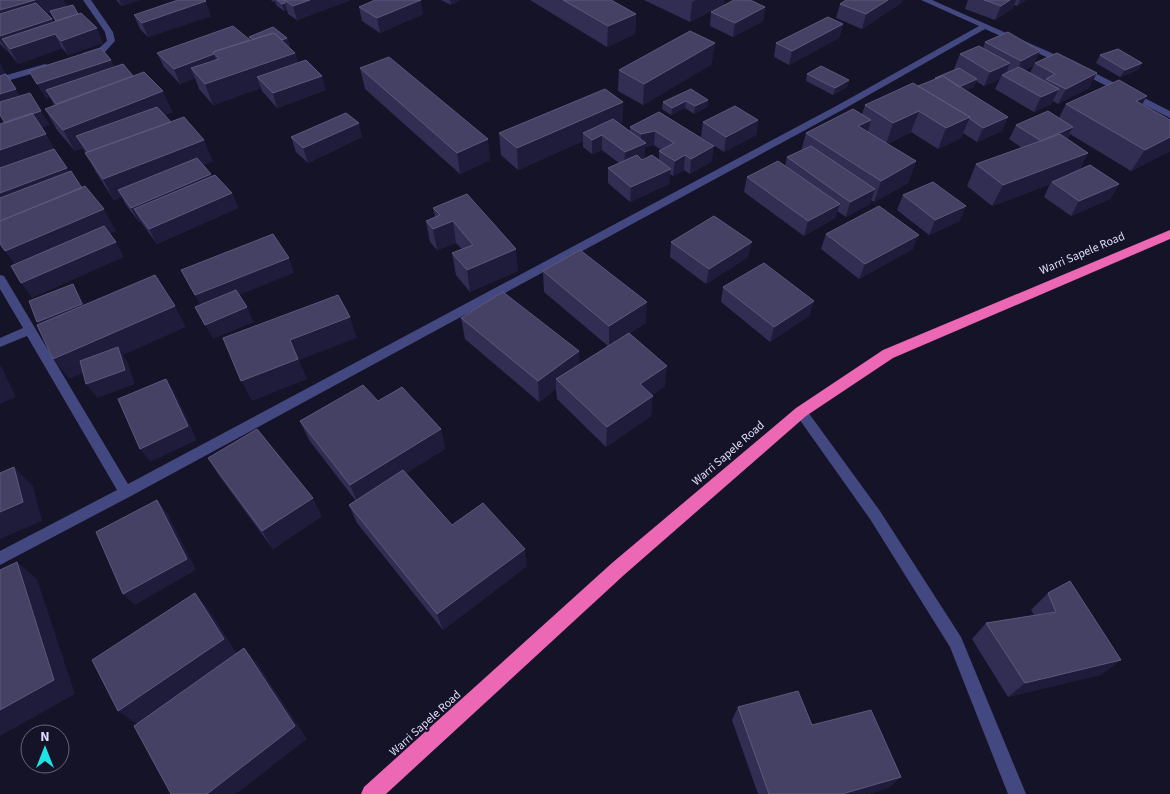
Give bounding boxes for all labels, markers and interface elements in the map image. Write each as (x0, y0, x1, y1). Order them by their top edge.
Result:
street label: Warri Sapele Road (1037, 228, 1127, 279)
street label: Warri Sapele Road (688, 417, 768, 490)
street label: Warri Sapele Road (386, 687, 465, 760)
north arrow (20, 724, 70, 774)
text: N (40, 727, 50, 747)

